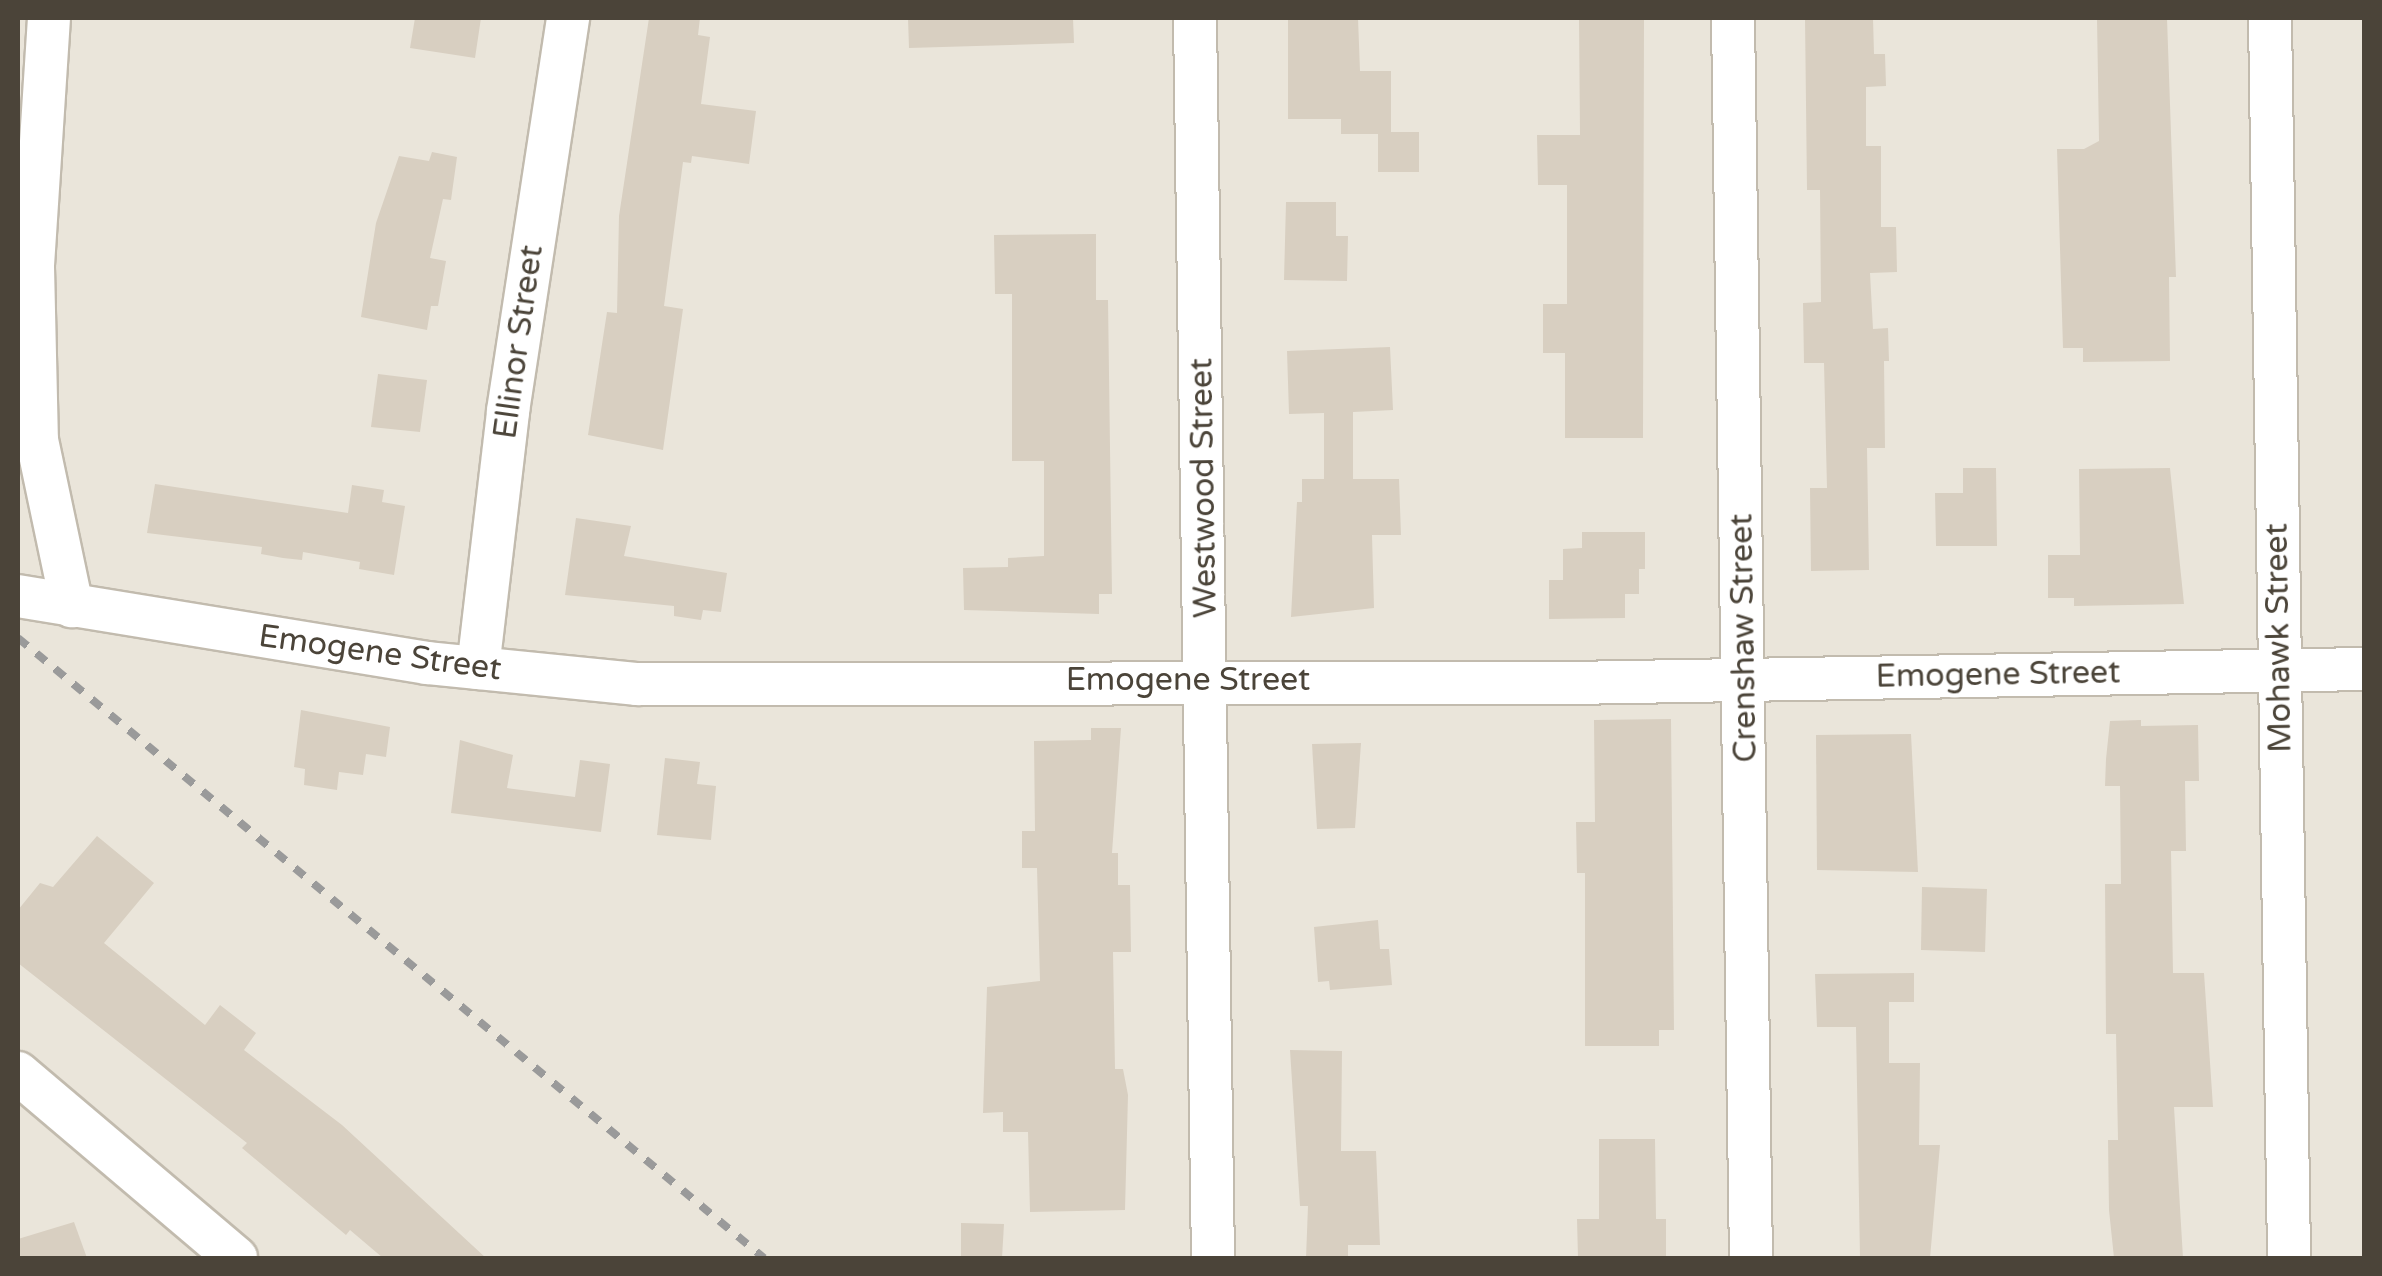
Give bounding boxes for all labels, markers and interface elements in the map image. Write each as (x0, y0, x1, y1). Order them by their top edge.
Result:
street label: Ellinor Street (486, 243, 552, 441)
street label: Westwood Street (1183, 358, 1225, 618)
street label: Crenshaw Street (1723, 513, 1765, 763)
street label: Mohawk Street (2258, 523, 2300, 753)
street label: Emogene Street (256, 617, 504, 689)
street label: Emogene Street (1875, 654, 2121, 696)
street label: Emogene Street (1066, 661, 1310, 699)

